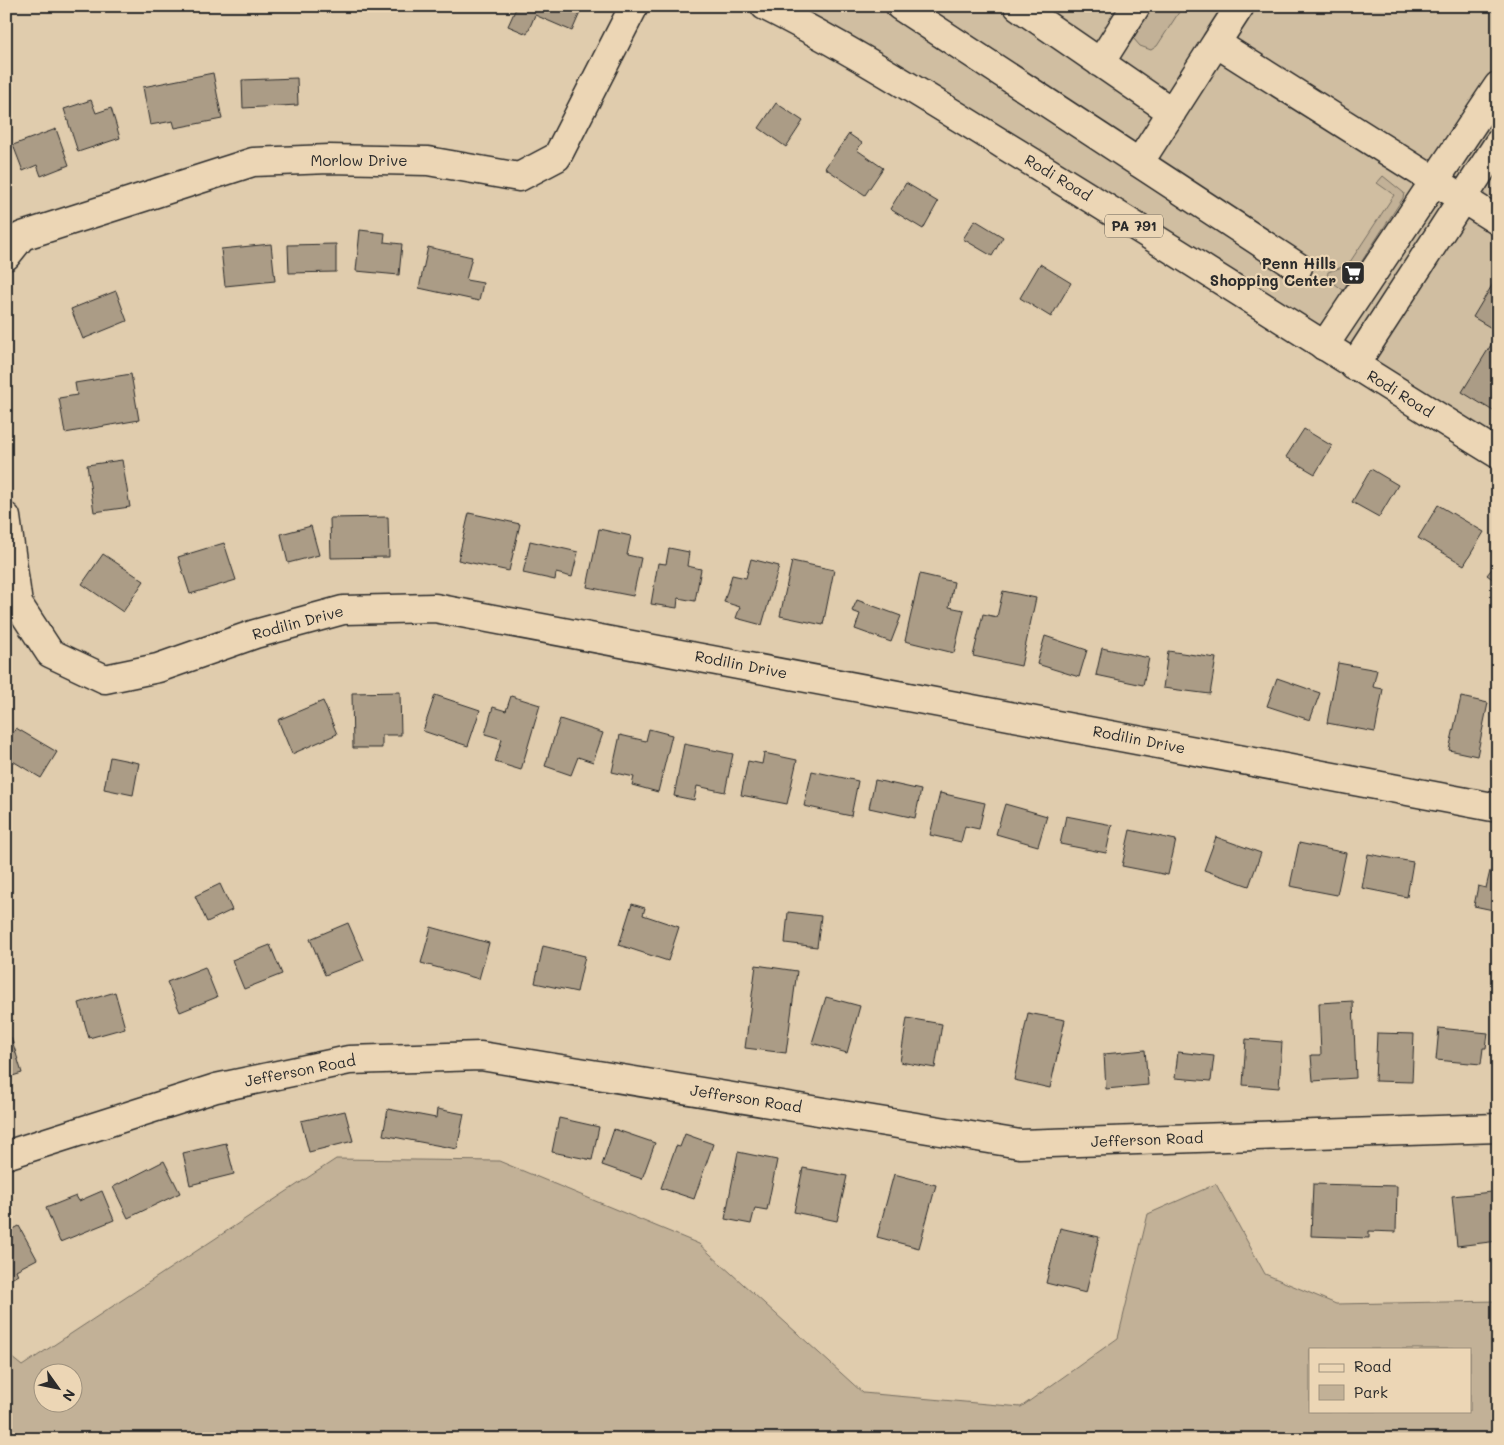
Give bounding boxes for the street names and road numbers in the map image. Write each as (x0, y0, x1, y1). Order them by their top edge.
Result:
street label: Rodi Road (1021, 149, 1096, 205)
street label: Morlow Drive (310, 150, 408, 170)
road number: PA 791 (1105, 215, 1163, 238)
street label: Rodi Road (1364, 365, 1438, 421)
street label: Rodilin Drive (250, 600, 346, 644)
street label: Rodilin Drive (693, 645, 789, 683)
street label: Rodilin Drive (1091, 720, 1187, 758)
street label: Jefferson Road (243, 1049, 357, 1091)
street label: Jefferson Road (689, 1079, 803, 1117)
street label: Jefferson Road (1090, 1127, 1204, 1151)

